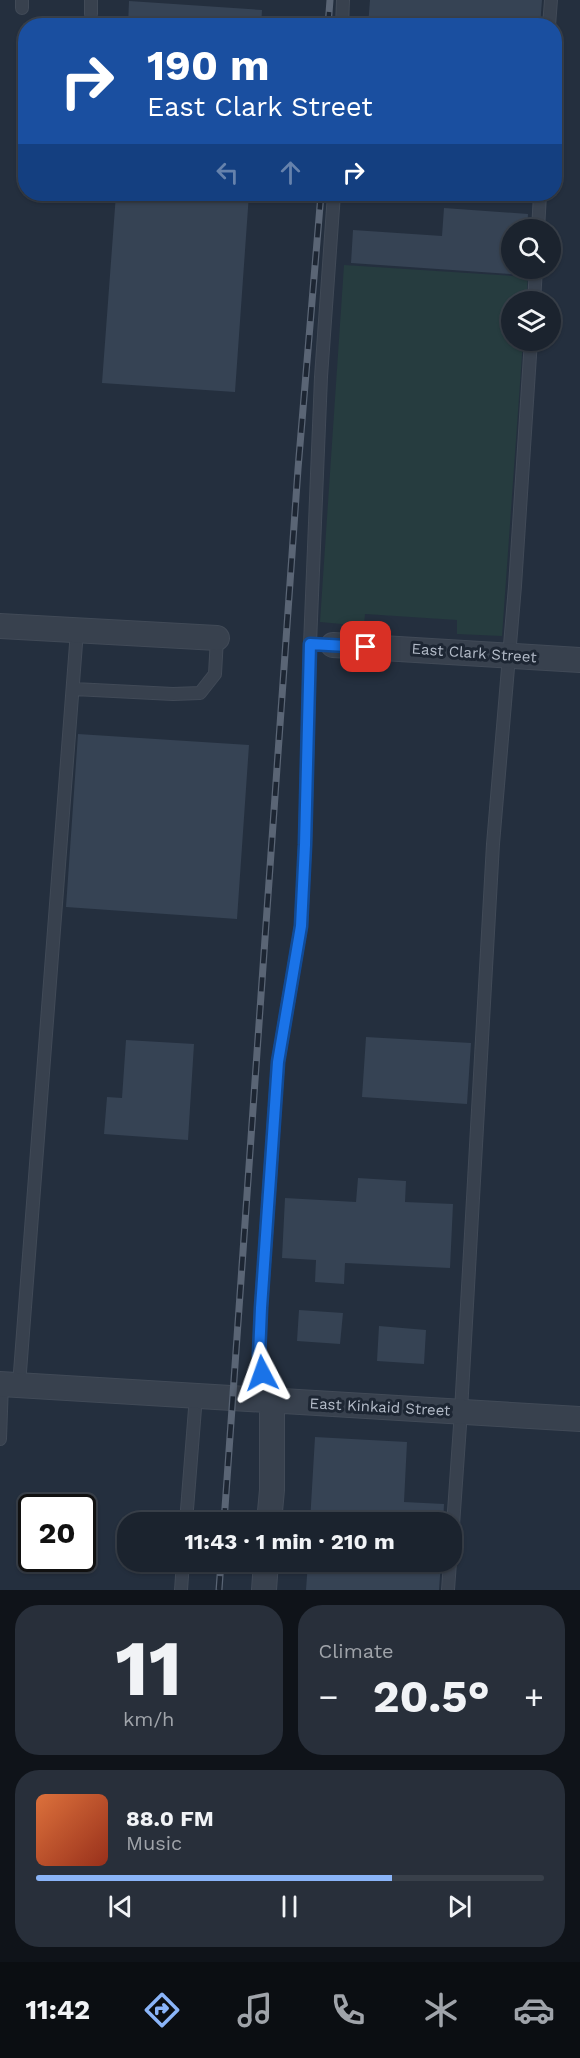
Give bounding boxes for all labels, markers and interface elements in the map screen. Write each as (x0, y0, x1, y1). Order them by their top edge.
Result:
text: 190 m (147, 41, 270, 90)
icon: right (48, 42, 126, 120)
text: East Clark Street (147, 91, 373, 123)
icon: left (211, 156, 244, 189)
icon: ahead (274, 156, 307, 189)
icon: right (337, 156, 370, 189)
map controls (501, 219, 561, 351)
button: search (501, 219, 561, 279)
button: layers (501, 291, 561, 351)
pin (340, 621, 391, 672)
icon: arrive (349, 630, 382, 663)
street label: East Clark Street (411, 640, 538, 666)
position arrow (230, 1341, 294, 1405)
street label: East Kinkaid Street (309, 1394, 452, 1420)
speed limit sign: 20 (18, 1494, 96, 1572)
text: 11:43 · 1 min · 210 m (184, 1529, 395, 1554)
text: 11 (115, 1622, 182, 1714)
text: Climate (319, 1639, 394, 1663)
text: 20.5° (373, 1670, 490, 1723)
text: − (319, 1677, 338, 1716)
text: + (524, 1677, 544, 1716)
text: km/h (123, 1707, 175, 1731)
text: 88.0 FM (126, 1806, 214, 1831)
text: Music (126, 1831, 182, 1855)
icon: previous (104, 1890, 137, 1923)
icon: pause (273, 1890, 306, 1923)
icon: next (443, 1890, 476, 1923)
icon: directions (141, 1989, 183, 2031)
icon: music (234, 1989, 276, 2031)
icon: phone (327, 1989, 369, 2031)
icon: climate (420, 1989, 462, 2031)
icon: car (513, 1989, 555, 2031)
text: 11:42 (25, 1994, 90, 2026)

